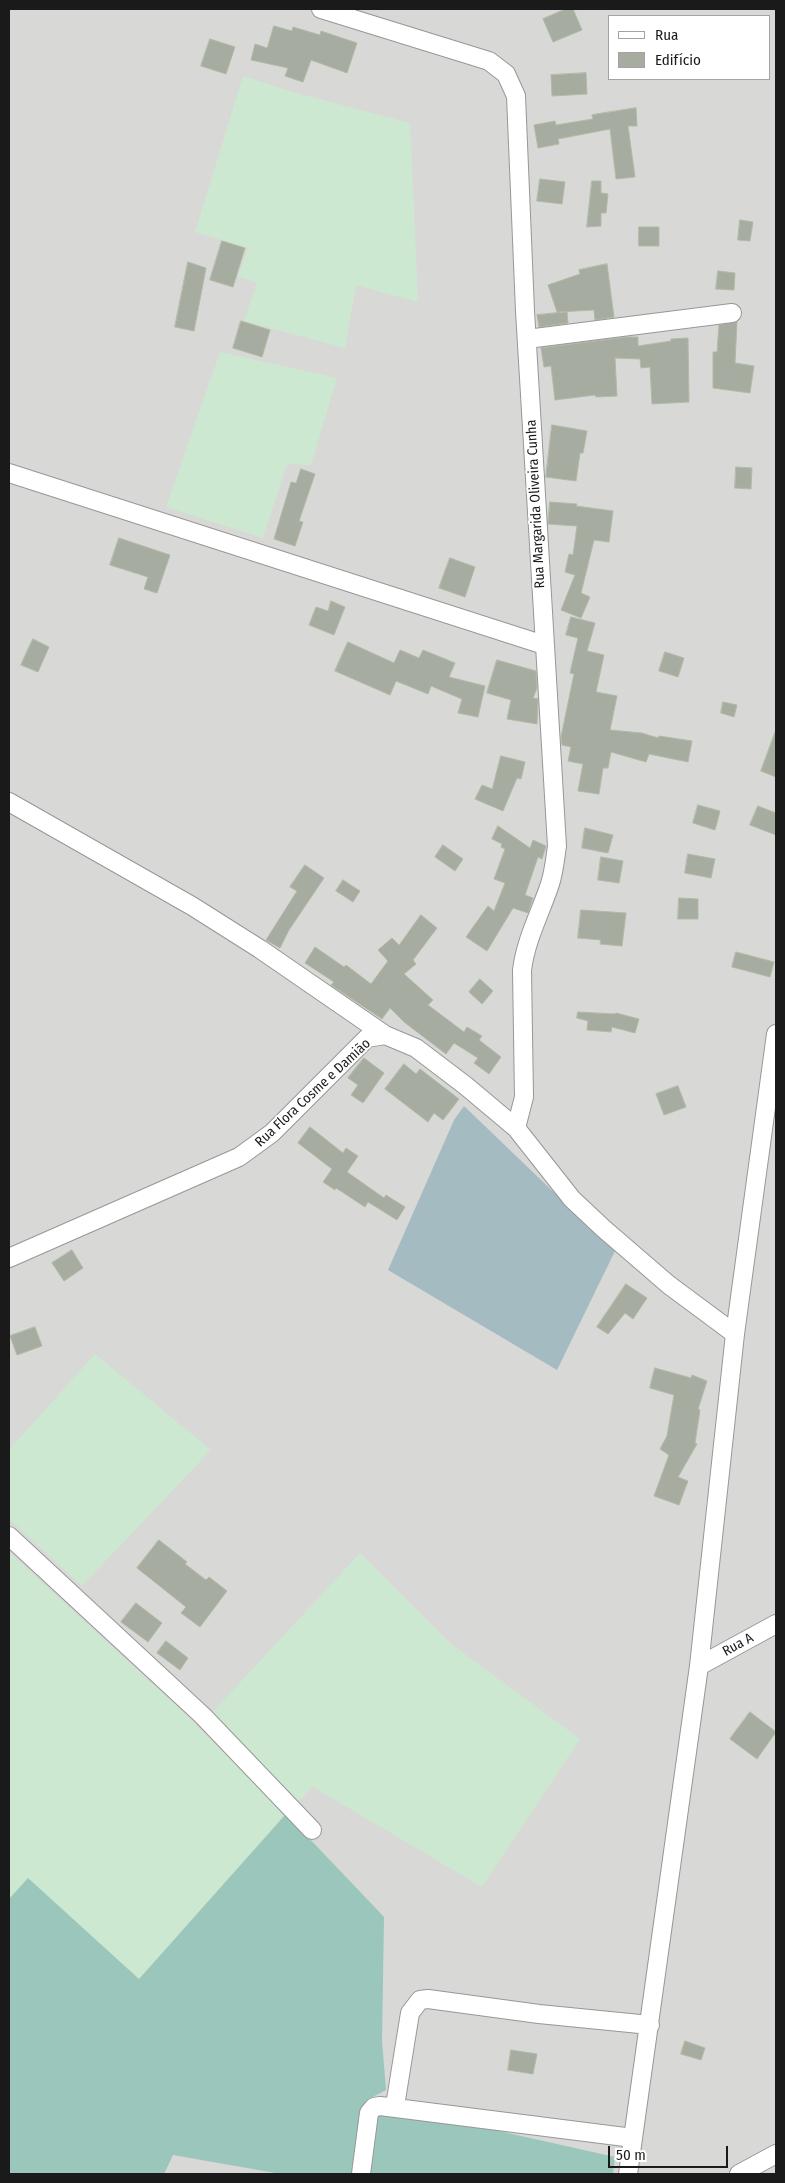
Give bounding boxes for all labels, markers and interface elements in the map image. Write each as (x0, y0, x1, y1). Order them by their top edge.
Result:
legend (608, 15, 770, 80)
text: Rua (655, 26, 678, 44)
text: Edifício (655, 51, 701, 69)
street label: Rua Margarida Oliveira Cunha (523, 419, 549, 589)
street label: Rua Flora Cosme e Damião (252, 1035, 374, 1151)
street label: Rua A (720, 1630, 756, 1660)
scale bar (610, 2136, 730, 2168)
text: 50 m (616, 2146, 646, 2164)

